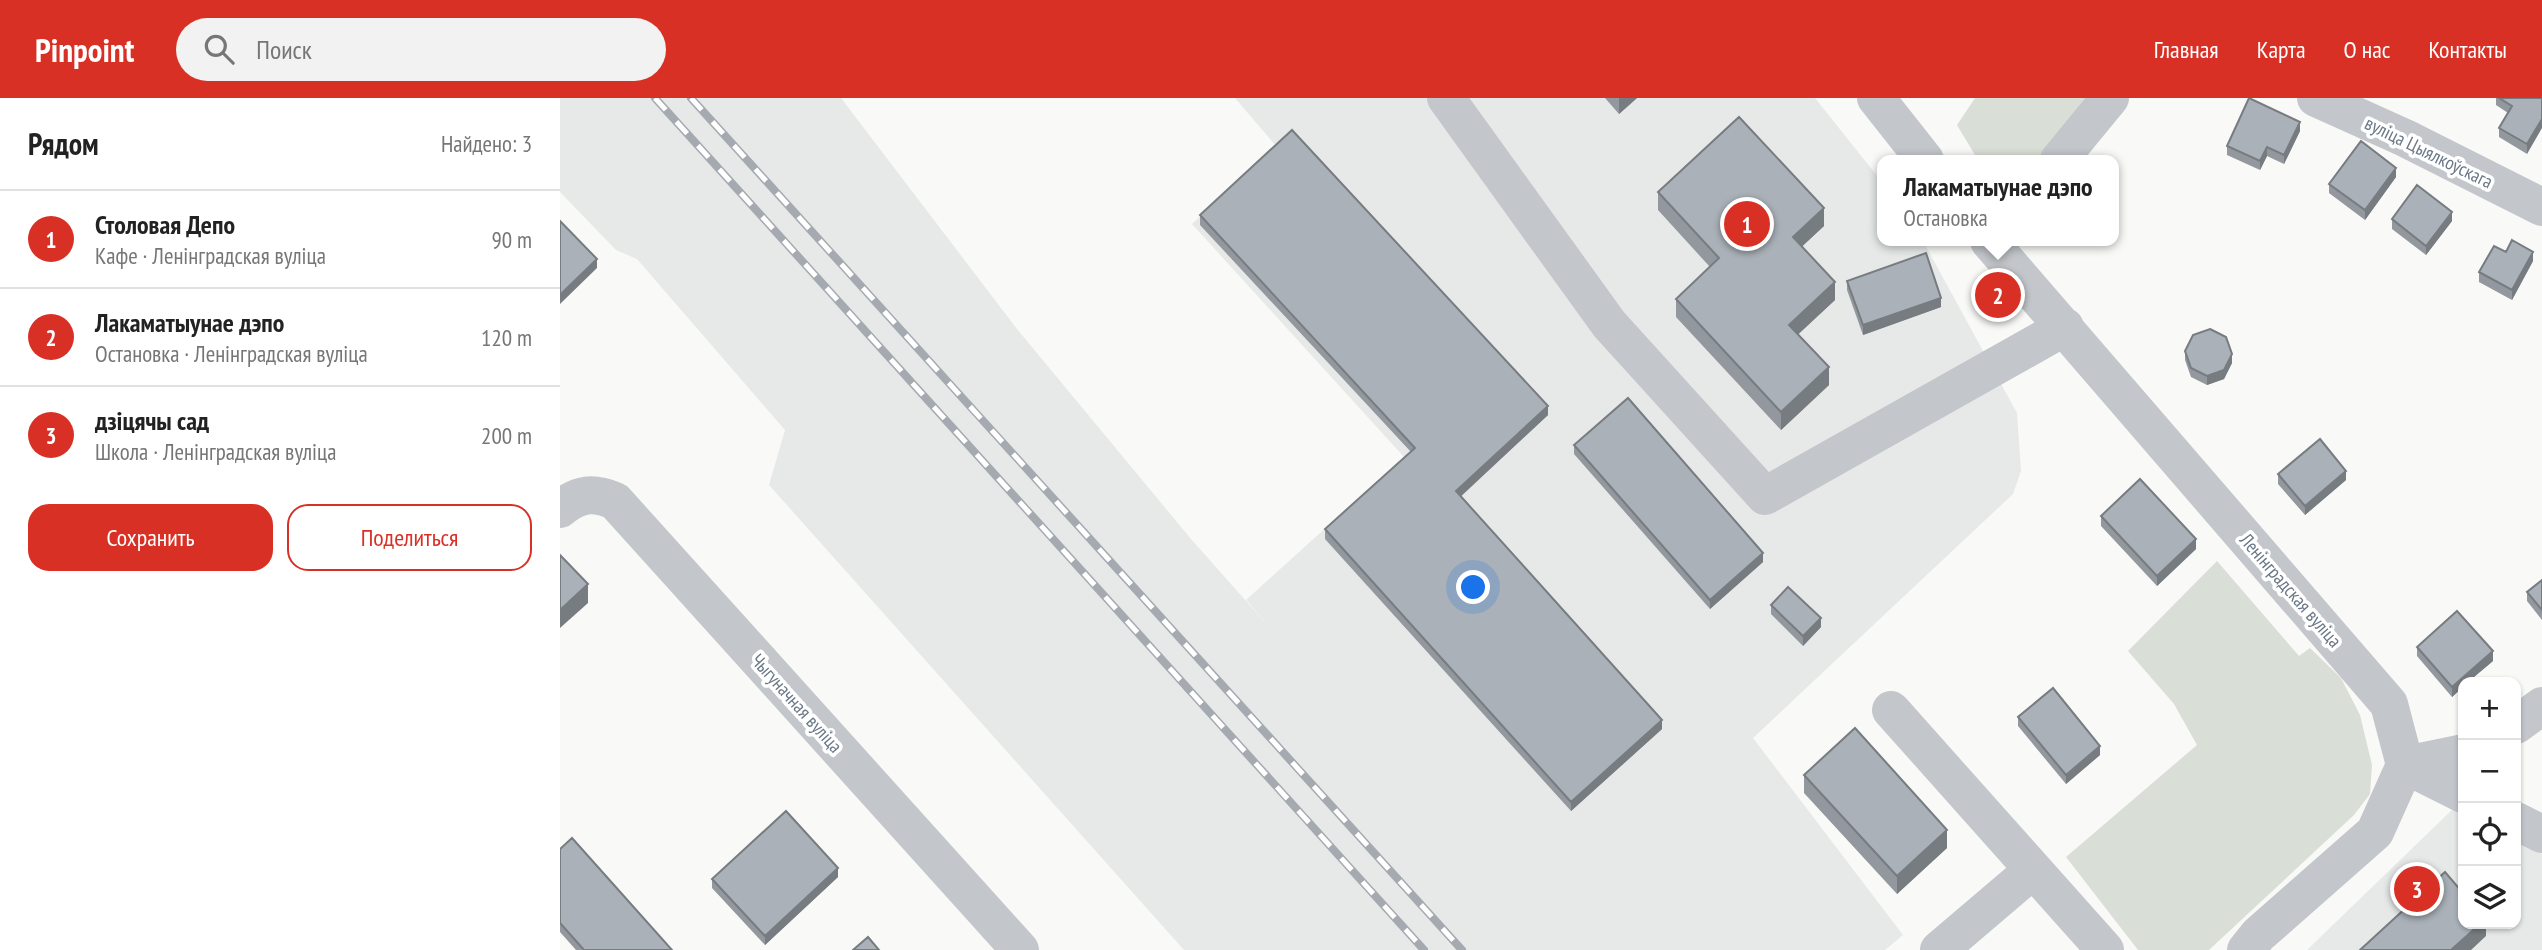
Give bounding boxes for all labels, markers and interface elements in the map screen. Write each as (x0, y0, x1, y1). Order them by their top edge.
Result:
search box (176, 18, 666, 81)
text: Pinpoint (35, 28, 134, 71)
icon: search (200, 30, 238, 68)
text: Поиск (256, 33, 312, 66)
text: Главная (2154, 34, 2219, 65)
text: Карта (2257, 34, 2306, 65)
text: О нас (2344, 34, 2390, 65)
text: Контакты (2428, 34, 2507, 65)
street label: вуліца Цыялкоўскага (2361, 111, 2497, 193)
text: Рядом (28, 124, 99, 163)
text: Найдено: 3 (441, 129, 532, 158)
popup (1877, 155, 2119, 246)
text: Лакаматыунае дэпо (1903, 170, 2093, 203)
pin: 1 (1724, 198, 1770, 250)
text: Остановка (1903, 203, 1988, 232)
text: Столовая Депо (95, 208, 235, 241)
text: 1 (46, 225, 57, 254)
text: 90 m (491, 225, 532, 254)
text: Кафе · Ленінградская вуліца (95, 241, 326, 270)
pin: 2 (1975, 269, 2021, 321)
text: Лакаматыунае дэпо (95, 306, 284, 339)
text: 2 (46, 323, 57, 352)
text: 120 m (481, 323, 532, 352)
text: Остановка · Ленінградская вуліца (95, 339, 368, 368)
text: дзіцячы сад (95, 404, 209, 437)
text: 3 (46, 421, 57, 450)
text: 200 m (481, 421, 532, 450)
text: Школа · Ленінградская вуліца (95, 437, 336, 466)
button: Сохранить (28, 504, 273, 571)
button: Поделиться (287, 504, 532, 571)
street label: Ленінградская вуліца (2234, 527, 2347, 652)
your location (1456, 570, 1490, 604)
street label: Чыгуначная вуліца (746, 648, 848, 758)
map controls (2458, 677, 2521, 929)
button: + (2458, 677, 2521, 740)
button: − (2458, 740, 2521, 803)
button: locate (2458, 803, 2521, 866)
pin: 3 (2394, 863, 2440, 915)
button: layers (2458, 866, 2521, 929)

